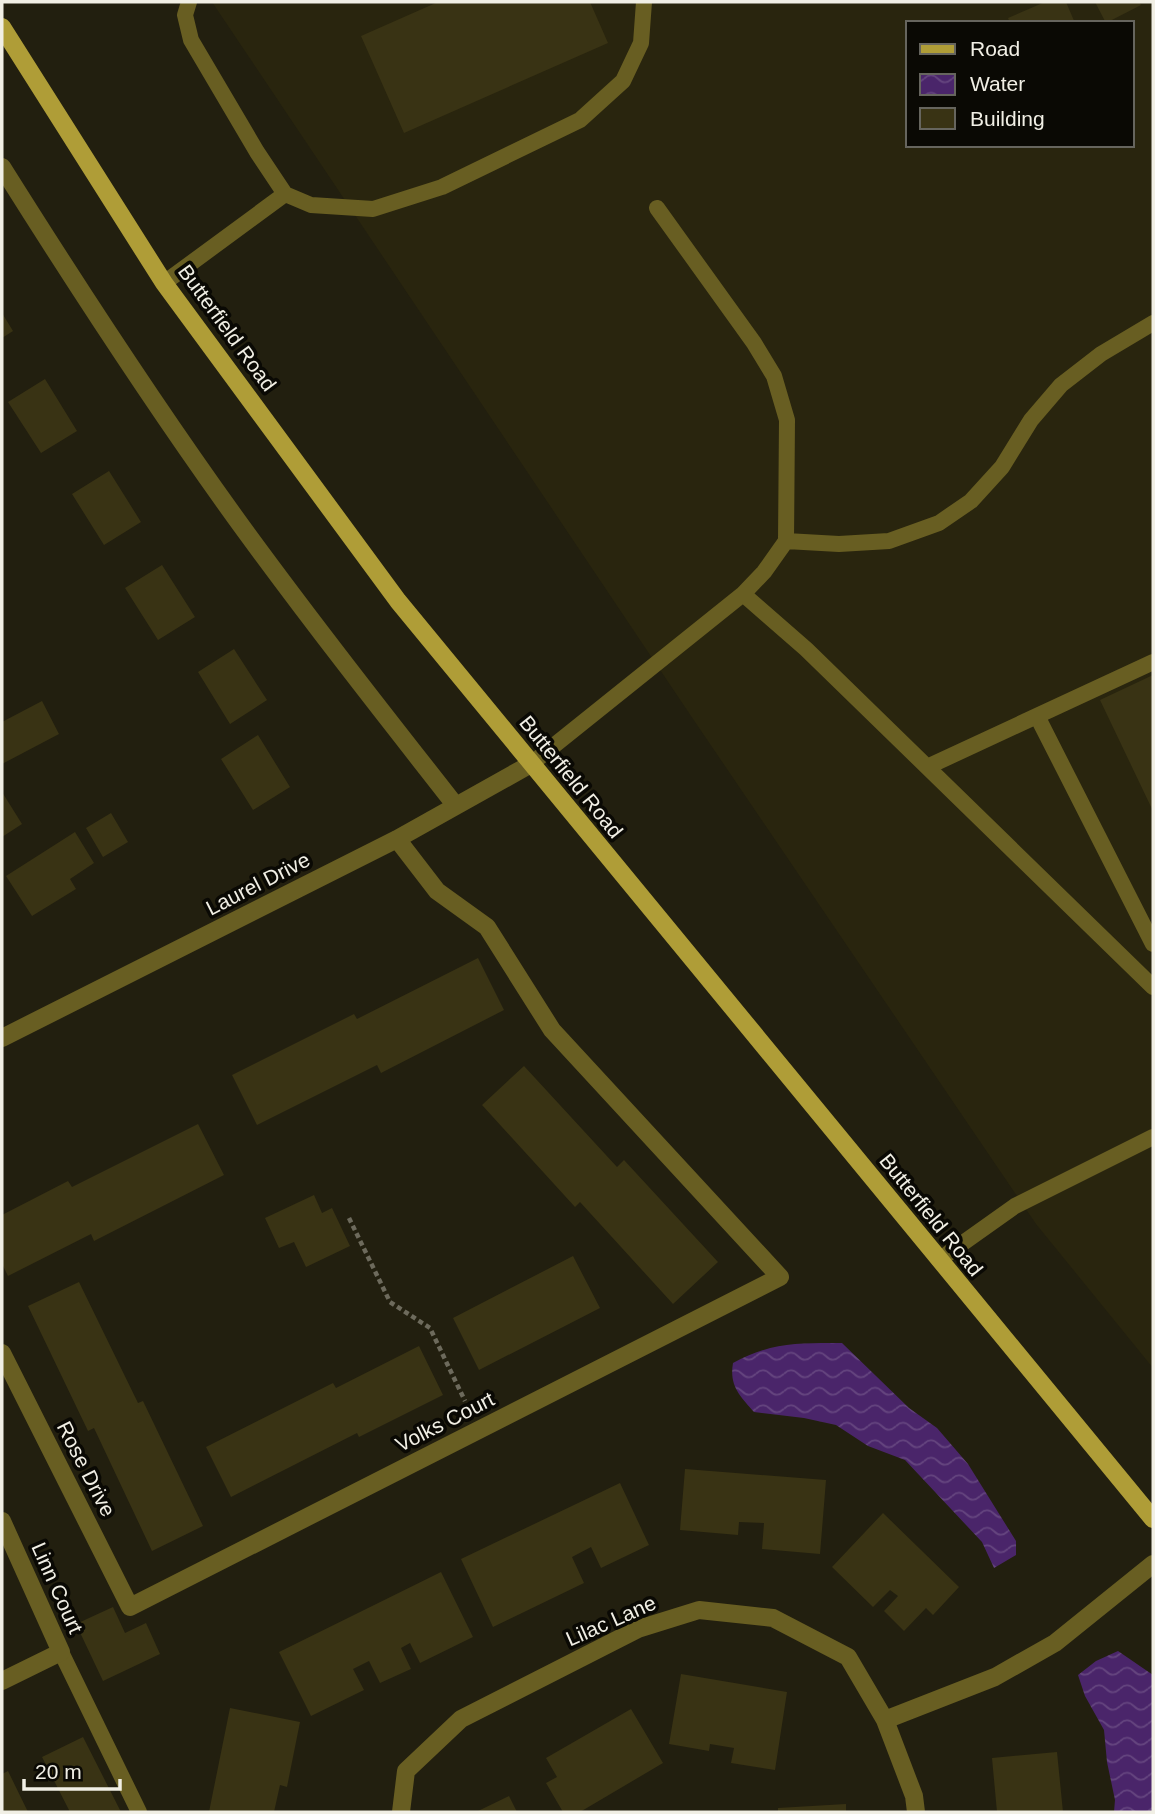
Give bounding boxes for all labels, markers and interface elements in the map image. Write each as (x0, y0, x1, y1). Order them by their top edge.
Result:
legend (906, 21, 1134, 147)
text: Road (970, 37, 1020, 60)
text: Water (970, 72, 1025, 95)
text: Building (970, 107, 1045, 130)
street label: Butterfield Road (174, 260, 281, 395)
street label: Butterfield Road (515, 711, 628, 842)
street label: Laurel Drive (202, 848, 313, 920)
street label: Butterfield Road (875, 1149, 988, 1280)
street label: Volks Court (392, 1387, 498, 1456)
street label: Rose Drive (53, 1417, 120, 1520)
street label: Linn Court (27, 1539, 88, 1637)
street label: Lilac Lane (562, 1591, 659, 1651)
scale bar (24, 1748, 121, 1792)
text: 20 m (35, 1760, 82, 1783)

